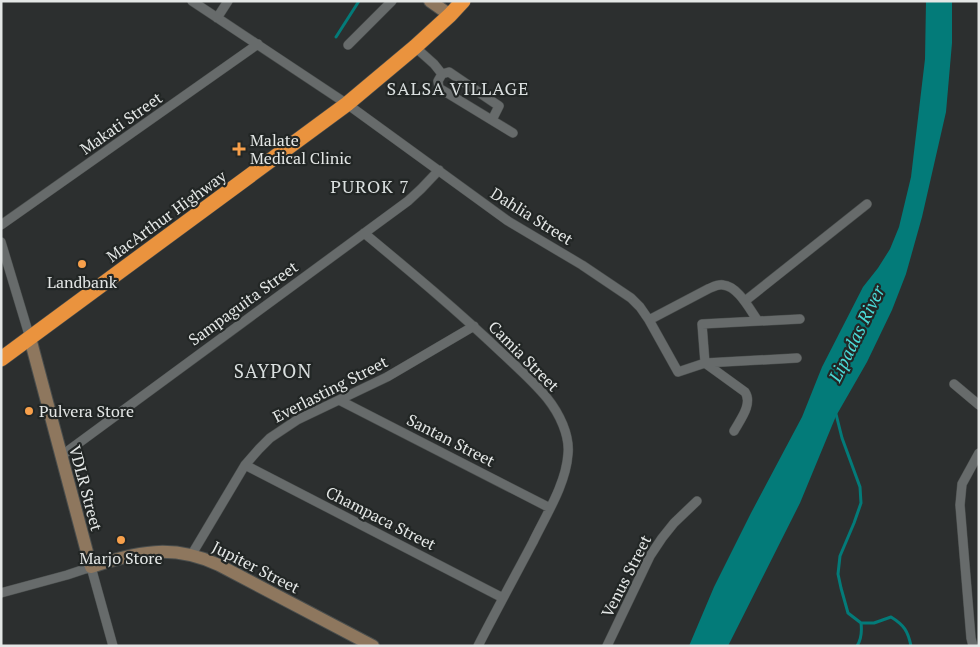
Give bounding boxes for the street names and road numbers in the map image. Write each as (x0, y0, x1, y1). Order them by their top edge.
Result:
street label: Makati Street (76, 87, 167, 159)
street label: MacArthur Highway (102, 165, 231, 267)
street label: Dahlia Street (487, 182, 577, 250)
street label: Sampaguita Street (184, 256, 302, 350)
street label: Camia Street (484, 316, 564, 396)
street label: Everlasting Street (269, 350, 391, 427)
street label: Santan Street (403, 408, 499, 472)
street label: VDLR Street (64, 443, 108, 533)
street label: Champaca Street (322, 481, 440, 555)
street label: Venus Street (596, 531, 656, 621)
street label: Jupiter Street (209, 536, 303, 598)

